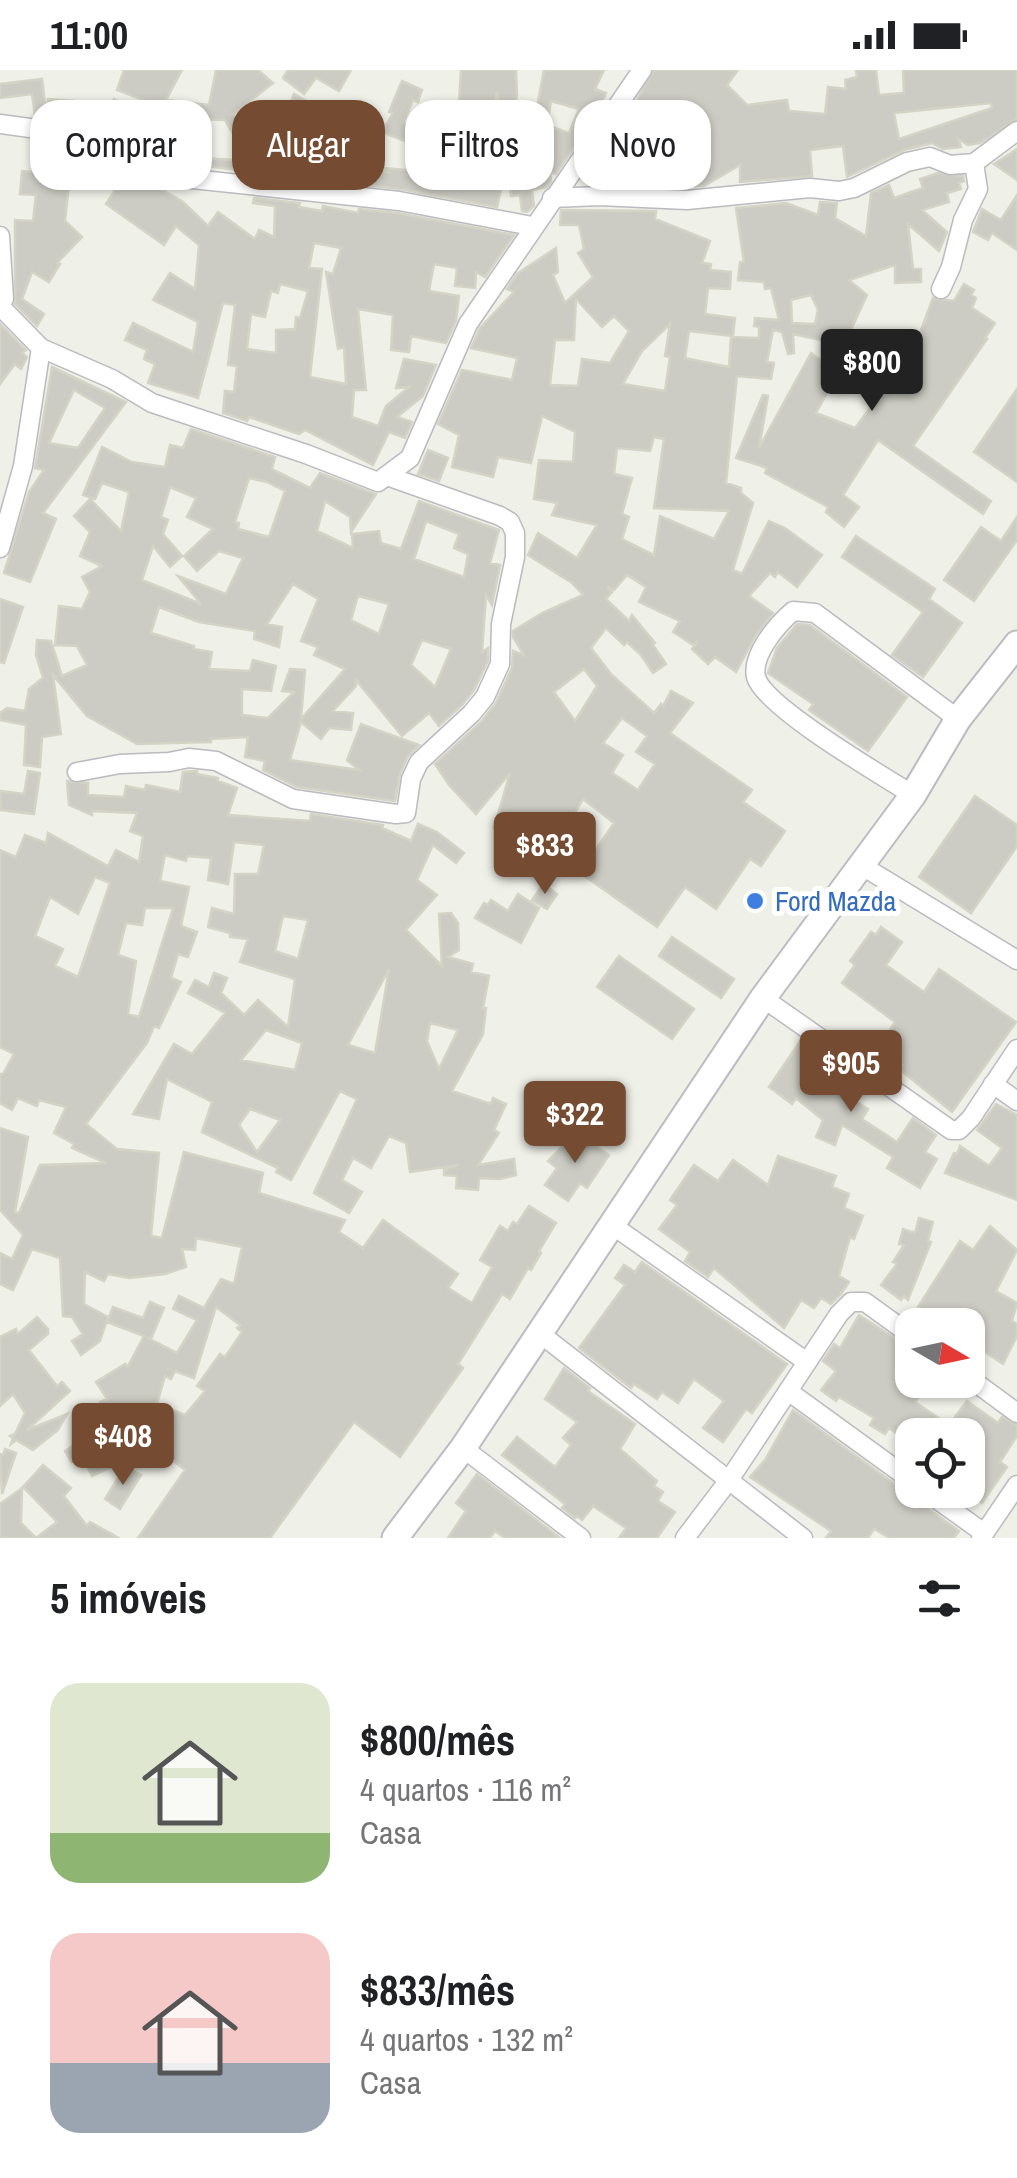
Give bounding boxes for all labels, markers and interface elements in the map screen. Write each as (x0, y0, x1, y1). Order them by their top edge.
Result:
text: 11:00 (50, 10, 128, 61)
chip: Comprar (30, 100, 212, 190)
chip: Alugar (232, 100, 385, 190)
chip: Filtros (405, 100, 554, 190)
chip: Novo (574, 100, 711, 190)
pin: $800 (813, 329, 931, 414)
text: $800 (843, 340, 901, 383)
pin: $833 (486, 812, 604, 897)
text: $833 (516, 823, 574, 866)
place label: Ford Mazda (775, 882, 897, 920)
marker: Ford Mazda (744, 890, 766, 912)
pin: $905 (792, 1030, 910, 1115)
text: $905 (822, 1041, 880, 1084)
pin: $322 (516, 1081, 634, 1166)
text: $322 (546, 1092, 604, 1135)
north arrow (895, 1308, 985, 1398)
map controls (895, 1308, 985, 1508)
pin: $408 (64, 1403, 182, 1488)
text: $408 (94, 1414, 152, 1457)
button: locate (895, 1418, 985, 1508)
text: 5 imóveis (50, 1570, 207, 1626)
icon: filters (912, 1571, 967, 1626)
text: $800/mês (360, 1712, 515, 1768)
icon: home (130, 1723, 250, 1843)
text: 4 quartos · 116 m² (360, 1768, 571, 1811)
text: Casa (360, 1811, 421, 1854)
text: $833/mês (360, 1962, 515, 2018)
icon: home (130, 1973, 250, 2093)
text: 4 quartos · 132 m² (360, 2018, 573, 2061)
text: Casa (360, 2061, 421, 2104)

